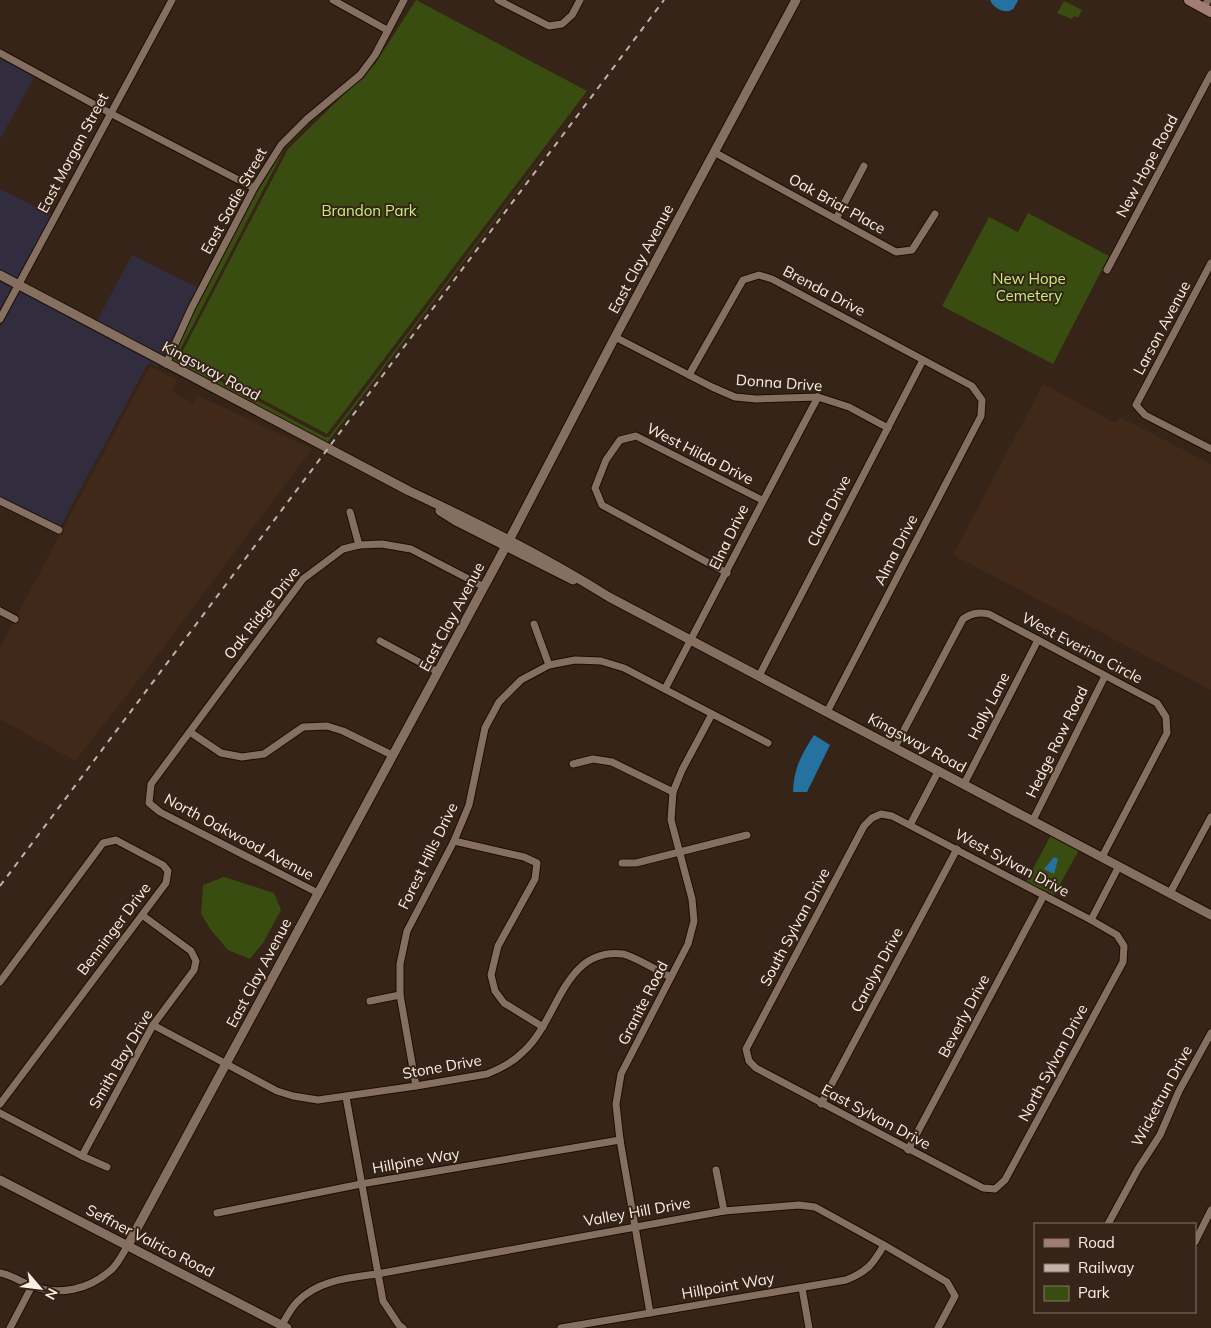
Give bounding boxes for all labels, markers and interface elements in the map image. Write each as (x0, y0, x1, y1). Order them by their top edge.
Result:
street label: East Morgan Street (33, 89, 112, 216)
street label: New Hope Road (1111, 111, 1182, 221)
street label: East Sadie Street (196, 144, 271, 257)
street label: Oak Briar Place (786, 169, 889, 238)
park label: Brandon Park (321, 201, 417, 220)
street label: East Clay Avenue (604, 201, 677, 317)
street label: Brenda Drive (780, 261, 869, 320)
park label: New Hope Cemetery (992, 269, 1066, 305)
street label: Larson Avenue (1129, 278, 1194, 378)
street label: Kingsway Road (159, 337, 264, 404)
street label: Donna Drive (735, 370, 823, 395)
street label: West Hilda Drive (644, 418, 757, 489)
street label: Clara Drive (803, 472, 855, 550)
street label: Elna Drive (705, 501, 753, 573)
street label: Alma Drive (870, 511, 921, 588)
street label: East Clay Avenue (415, 559, 488, 675)
street label: Oak Ridge Drive (219, 563, 304, 663)
street label: West Everina Circle (1019, 608, 1146, 687)
street label: Holly Lane (963, 669, 1014, 743)
street label: Hedge Row Road (1021, 683, 1092, 801)
street label: Kingsway Road (865, 709, 970, 776)
street label: North Oakwood Avenue (161, 789, 317, 884)
street label: Forest Hills Drive (393, 799, 462, 912)
street label: West Sylvan Drive (952, 824, 1073, 901)
street label: South Sylvan Drive (755, 864, 834, 989)
street label: Benninger Drive (73, 879, 155, 979)
street label: East Clay Avenue (222, 915, 295, 1031)
street label: Carolyn Drive (846, 924, 907, 1015)
street label: Granite Road (613, 958, 672, 1048)
street label: Beverly Drive (934, 971, 993, 1061)
street label: North Sylvan Drive (1014, 1001, 1091, 1125)
street label: Smith Bay Drive (85, 1006, 157, 1112)
street label: Wicketrun Drive (1127, 1042, 1196, 1150)
street label: Stone Drive (401, 1050, 483, 1083)
street label: East Sylvan Drive (818, 1080, 934, 1153)
street label: Hillpine Way (371, 1143, 461, 1178)
street label: Valley Hill Drive (582, 1193, 692, 1230)
street label: Seffner Valrico Road (83, 1200, 218, 1281)
legend (1034, 1223, 1196, 1313)
text: Road (1078, 1233, 1115, 1252)
text: Railway (1078, 1258, 1134, 1277)
north arrow (15, 1263, 65, 1313)
street label: Hillpoint Way (680, 1268, 776, 1303)
text: Park (1078, 1283, 1110, 1302)
text: N (41, 1285, 62, 1303)

